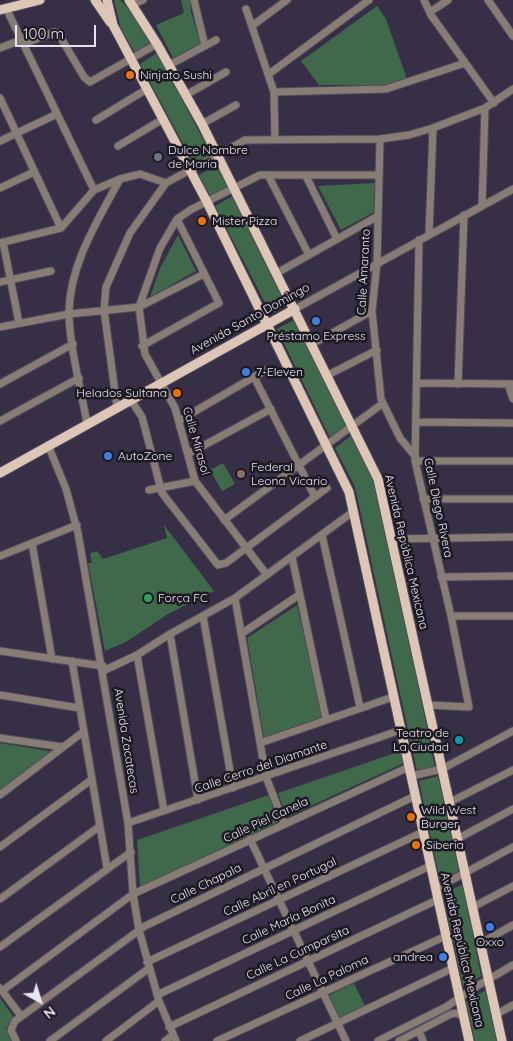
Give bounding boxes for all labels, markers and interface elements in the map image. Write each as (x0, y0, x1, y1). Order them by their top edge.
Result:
scale bar (18, 15, 99, 47)
text: 100 m (23, 24, 64, 43)
place label: Ninjato Sushi (140, 68, 212, 82)
marker: Ninjato Sushi (124, 69, 136, 81)
place label: Dulce Nombre de Maria (168, 143, 248, 171)
marker: Dulce Nombre de Maria (152, 151, 164, 163)
place label: Mister Pizza (212, 214, 277, 228)
marker: Mister Pizza (196, 215, 208, 227)
street label: Calle Amaranto (355, 228, 373, 316)
street label: Avenida Santo Domingo (188, 280, 312, 358)
marker: Préstamo Express (310, 315, 322, 327)
place label: Préstamo Express (266, 329, 366, 343)
place label: 7-Eleven (256, 365, 303, 379)
marker: 7-Eleven (240, 366, 252, 378)
place label: Helados Sultana (76, 386, 167, 400)
marker: Helados Sultana (171, 387, 183, 399)
street label: Calle Mirasol (179, 405, 213, 477)
place label: AutoZone (118, 449, 172, 463)
marker: AutoZone (102, 450, 114, 462)
street label: Calle Diego Rivera (420, 457, 456, 559)
place label: Federal Leona Vicario (251, 460, 327, 488)
marker: Federal Leona Vicario (235, 468, 247, 480)
street label: Avenida República Mexicana (381, 473, 431, 631)
place label: Força FC (158, 591, 208, 605)
marker: Força FC (142, 592, 154, 604)
street label: Avenida Zacatecas (111, 687, 141, 795)
place label: Teatro de La Ciudad (393, 726, 449, 754)
marker: Teatro de La Ciudad (453, 734, 465, 746)
street label: Calle Cerro del Diamante (193, 738, 329, 796)
street label: Calle Piel Canela (221, 794, 311, 846)
place label: Wild West Burger (421, 803, 476, 831)
marker: Wild West Burger (405, 811, 417, 823)
place label: Siberia (426, 838, 464, 852)
marker: Siberia (410, 839, 422, 851)
street label: Calle Abril en Portugal (221, 854, 339, 920)
street label: Calle Chapala (168, 861, 244, 907)
street label: Avenida República Mexicana (437, 871, 487, 1029)
street label: Calle María Bonita (240, 892, 338, 948)
marker: Oxxo (484, 921, 496, 933)
street label: Calle La Cumparsita (244, 923, 352, 983)
place label: Oxxo (476, 935, 504, 949)
place label: andrea (393, 950, 433, 964)
marker: andrea (437, 951, 449, 963)
street label: Calle La Paloma (283, 952, 371, 1004)
north arrow (15, 976, 65, 1026)
text: N (40, 1002, 59, 1023)

